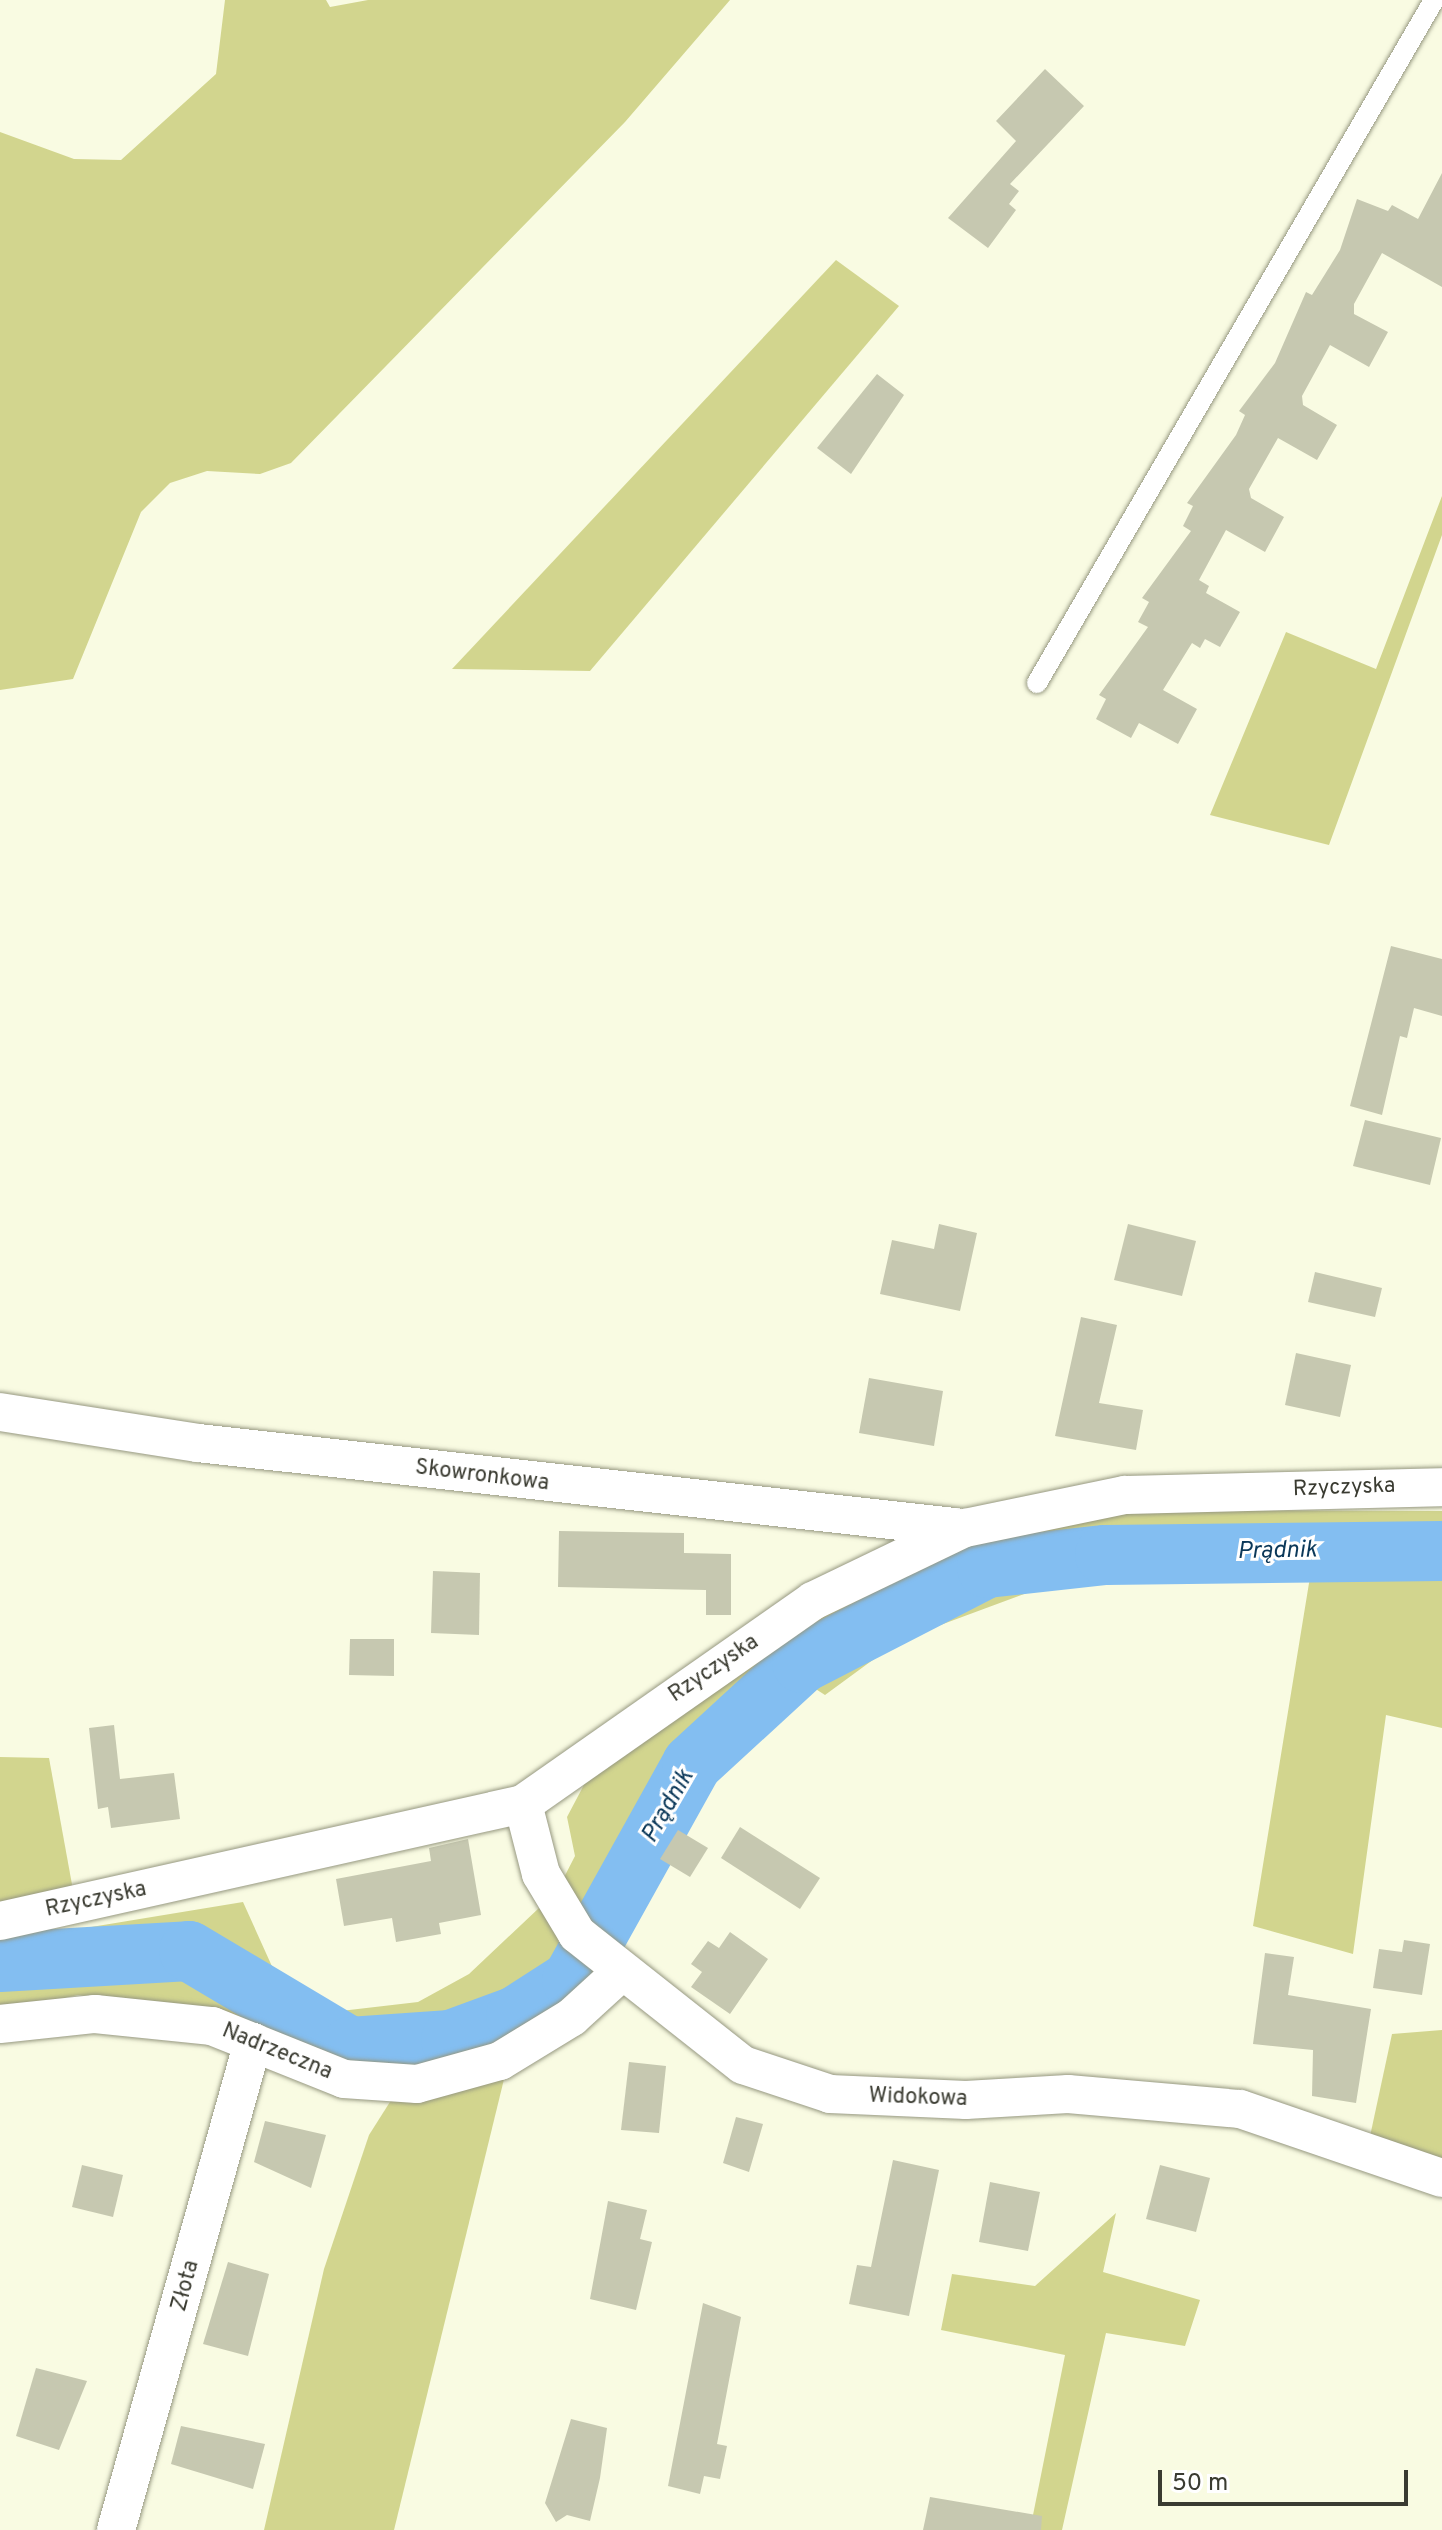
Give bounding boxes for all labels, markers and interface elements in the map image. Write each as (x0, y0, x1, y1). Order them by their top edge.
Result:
street label: Skowronkowa (414, 1455, 550, 1497)
street label: Rzyczyska (1292, 1473, 1396, 1503)
water label: Prądnik (1237, 1537, 1317, 1567)
street label: Rzyczyska (664, 1629, 764, 1709)
water label: Prądnik (637, 1765, 701, 1849)
street label: Rzyczyska (43, 1876, 149, 1924)
street label: Nadrzeczna (218, 2018, 336, 2086)
street label: Widokowa (868, 2083, 968, 2113)
street label: Złota (167, 2258, 205, 2314)
scale bar (1162, 2454, 1412, 2504)
text: 50 m (1172, 2469, 1228, 2499)

